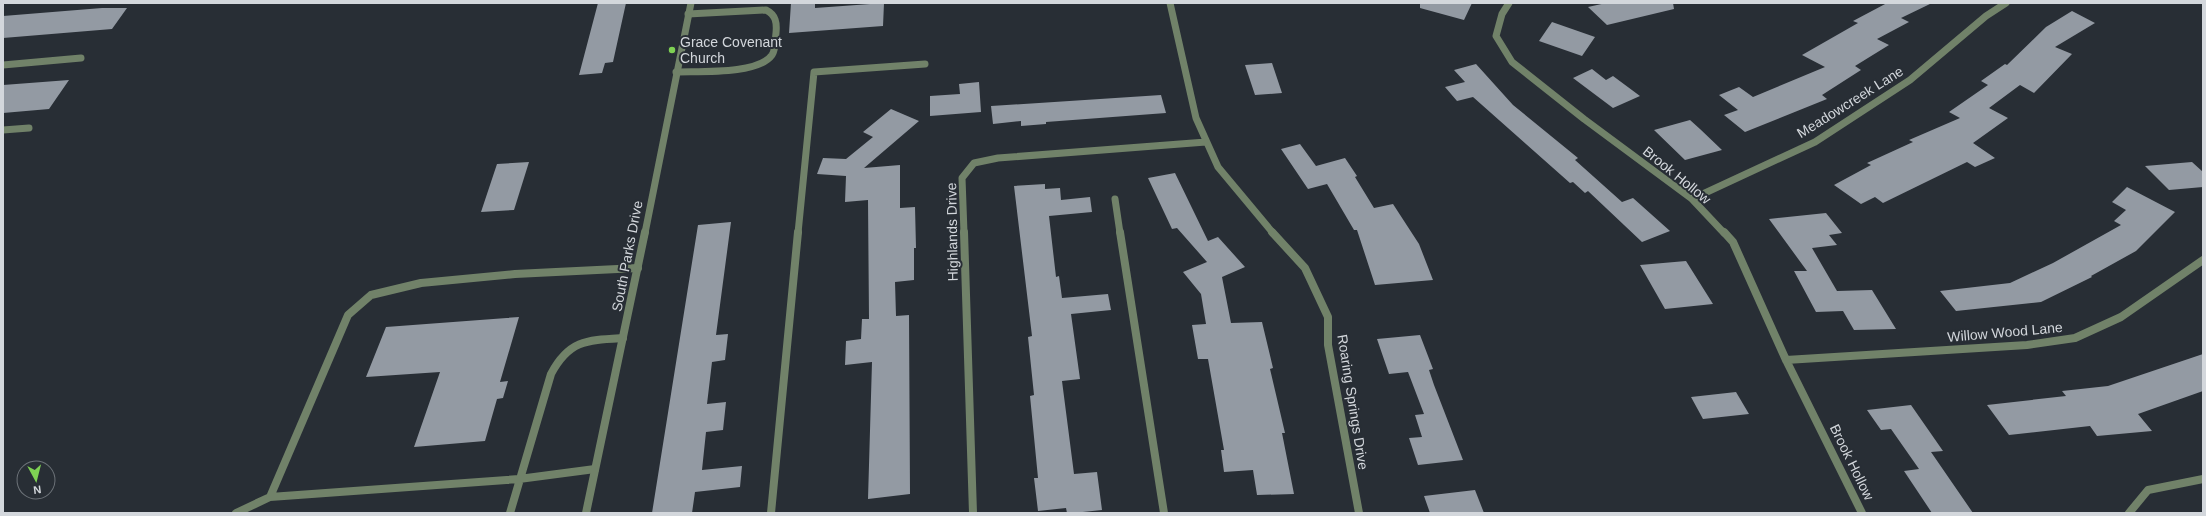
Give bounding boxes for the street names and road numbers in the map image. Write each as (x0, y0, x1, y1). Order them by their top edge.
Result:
street label: Meadowcreek Lane (1794, 63, 1906, 141)
street label: Brook Hollow (1640, 143, 1715, 208)
street label: Highlands Drive (943, 182, 961, 282)
street label: South Parks Drive (608, 199, 646, 313)
street label: Willow Wood Lane (1947, 319, 2064, 345)
street label: Roaring Springs Drive (1334, 333, 1372, 471)
street label: Brook Hollow (1827, 421, 1878, 503)

